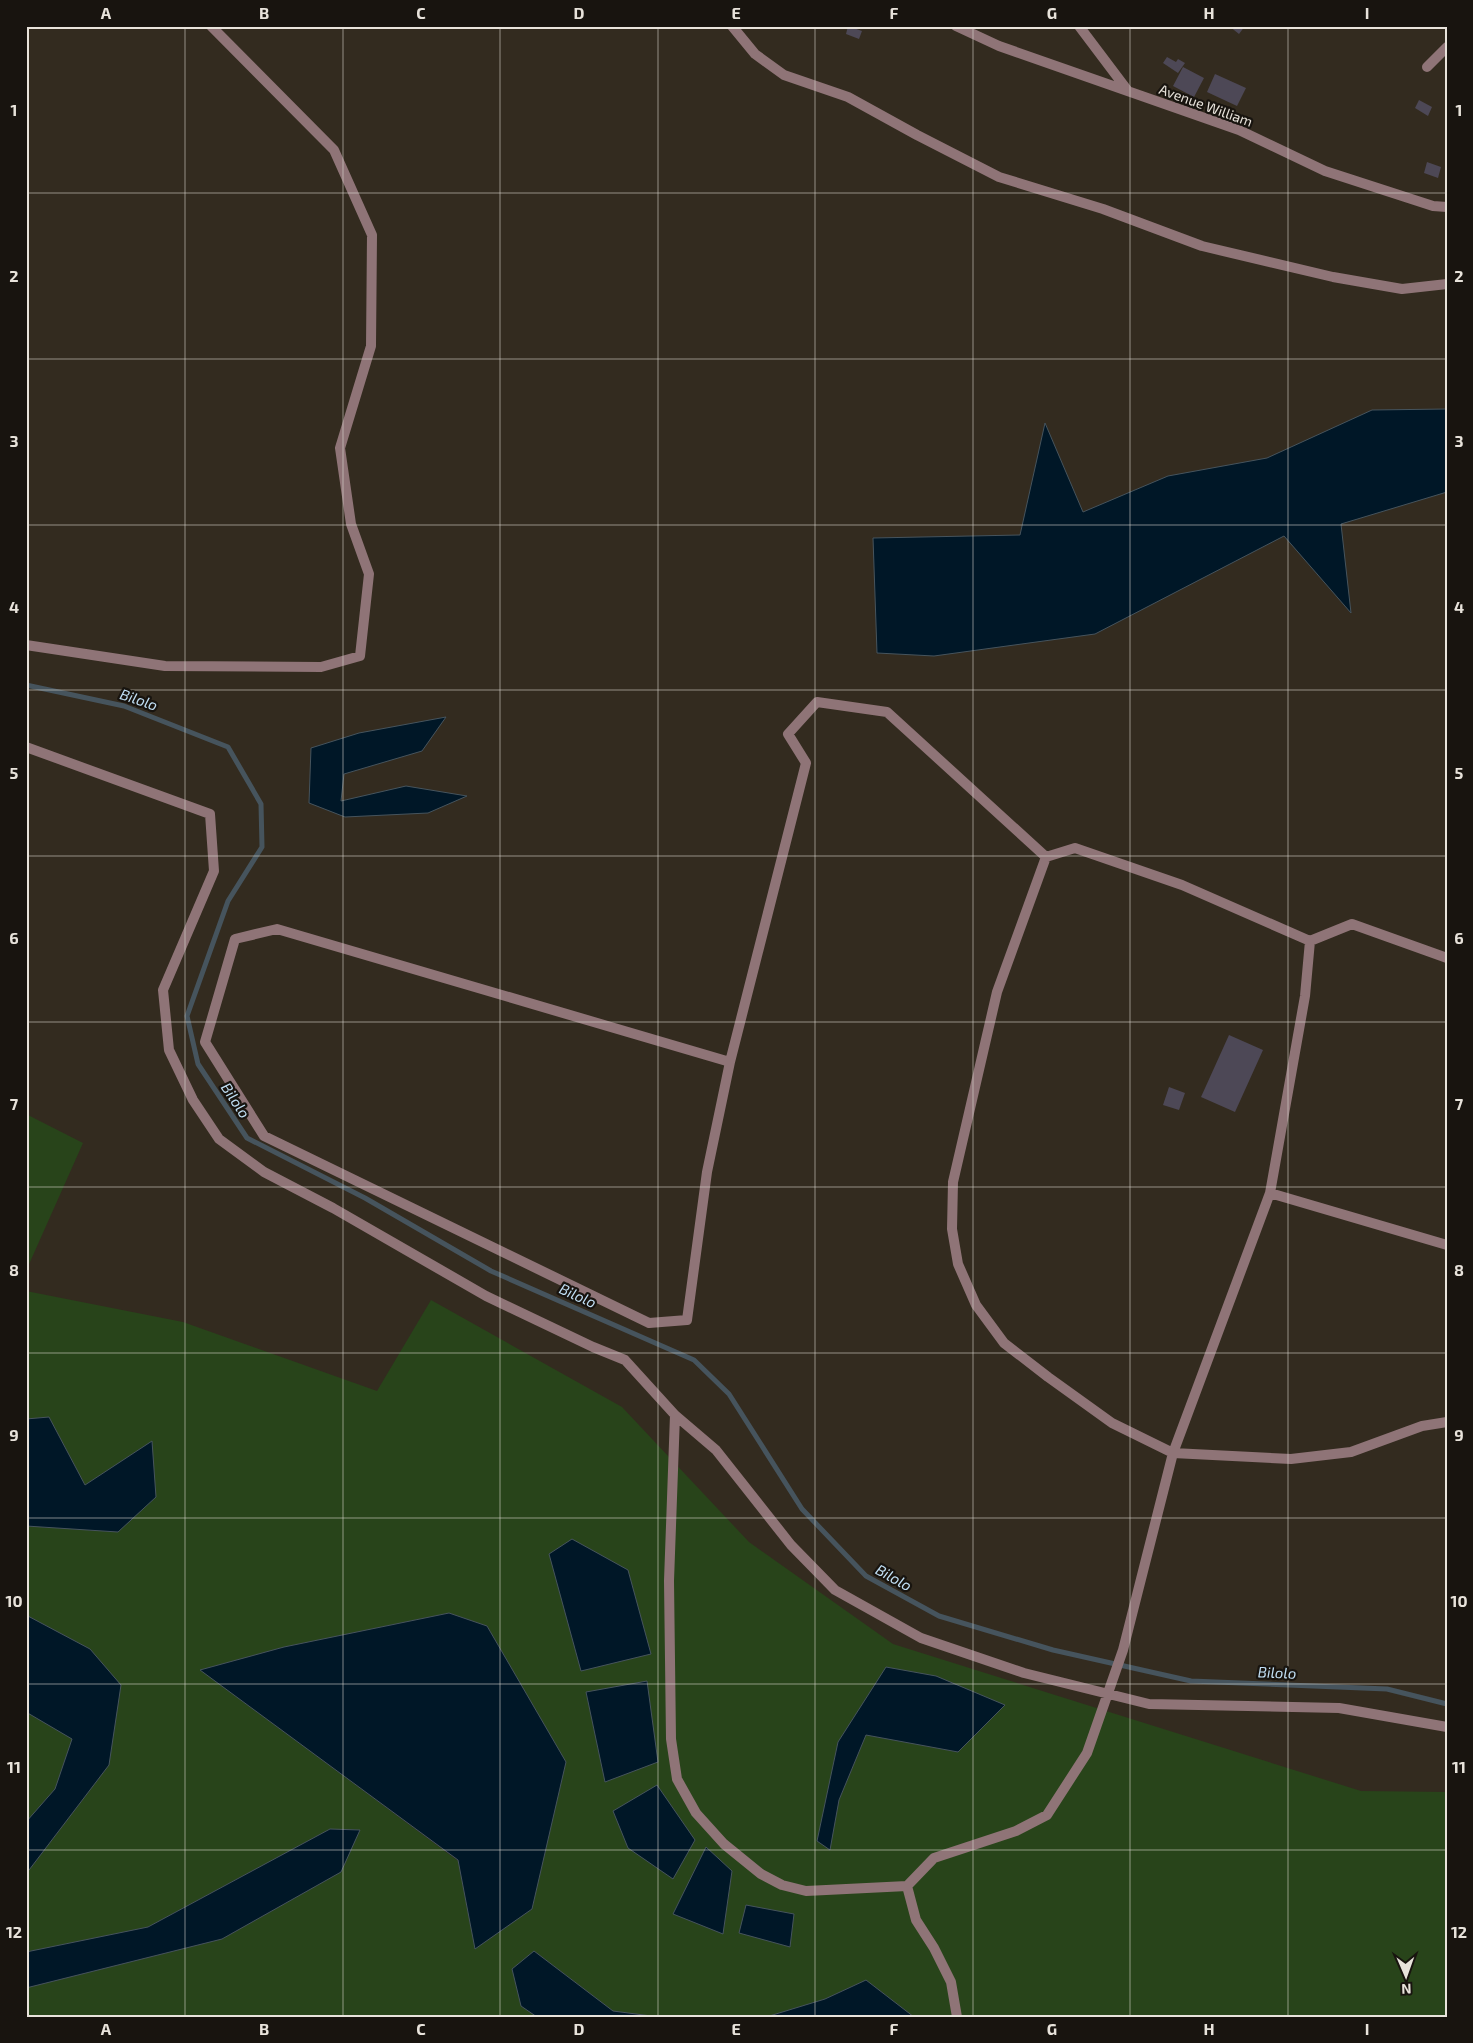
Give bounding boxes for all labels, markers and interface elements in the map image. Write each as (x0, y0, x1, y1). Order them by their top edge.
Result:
text: A (101, 3, 112, 22)
text: B (259, 3, 269, 22)
text: C (416, 3, 426, 22)
text: D (574, 3, 585, 22)
text: E (731, 3, 741, 22)
text: F (890, 3, 899, 22)
text: G (1047, 3, 1057, 22)
text: H (1203, 3, 1215, 22)
text: I (1365, 3, 1369, 22)
street label: Avenue William (1157, 80, 1255, 130)
text: 1 (11, 100, 17, 119)
text: 1 (1456, 100, 1462, 119)
text: 2 (9, 266, 19, 285)
text: 2 (1454, 266, 1464, 285)
text: 3 (9, 431, 19, 450)
text: 3 (1454, 431, 1464, 450)
text: 4 (9, 597, 19, 616)
text: 4 (1454, 597, 1464, 616)
water label: Bilolo (118, 684, 160, 714)
text: 5 (10, 763, 19, 782)
text: 5 (1455, 763, 1464, 782)
text: 6 (9, 928, 19, 947)
text: 6 (1454, 928, 1464, 947)
water label: Bilolo (218, 1079, 254, 1121)
text: 7 (10, 1094, 19, 1113)
text: 7 (1455, 1094, 1464, 1113)
text: 8 (9, 1260, 19, 1279)
text: 8 (1454, 1260, 1464, 1279)
water label: Bilolo (557, 1279, 599, 1311)
text: 9 (9, 1425, 19, 1444)
text: 9 (1454, 1425, 1464, 1444)
water label: Bilolo (873, 1560, 915, 1594)
text: 10 (5, 1591, 23, 1610)
text: 10 (1450, 1591, 1468, 1610)
water label: Bilolo (1257, 1662, 1297, 1682)
text: 11 (7, 1757, 21, 1776)
text: 11 (1452, 1757, 1466, 1776)
text: 12 (6, 1922, 22, 1941)
text: 12 (1451, 1922, 1467, 1941)
north arrow (1380, 1950, 1430, 2000)
text: N (1401, 1981, 1412, 1998)
text: A (101, 2019, 112, 2038)
text: B (259, 2019, 269, 2038)
text: C (416, 2019, 426, 2038)
text: D (574, 2019, 585, 2038)
text: E (731, 2019, 741, 2038)
text: F (890, 2019, 899, 2038)
text: G (1047, 2019, 1057, 2038)
text: H (1203, 2019, 1215, 2038)
text: I (1365, 2019, 1369, 2038)

